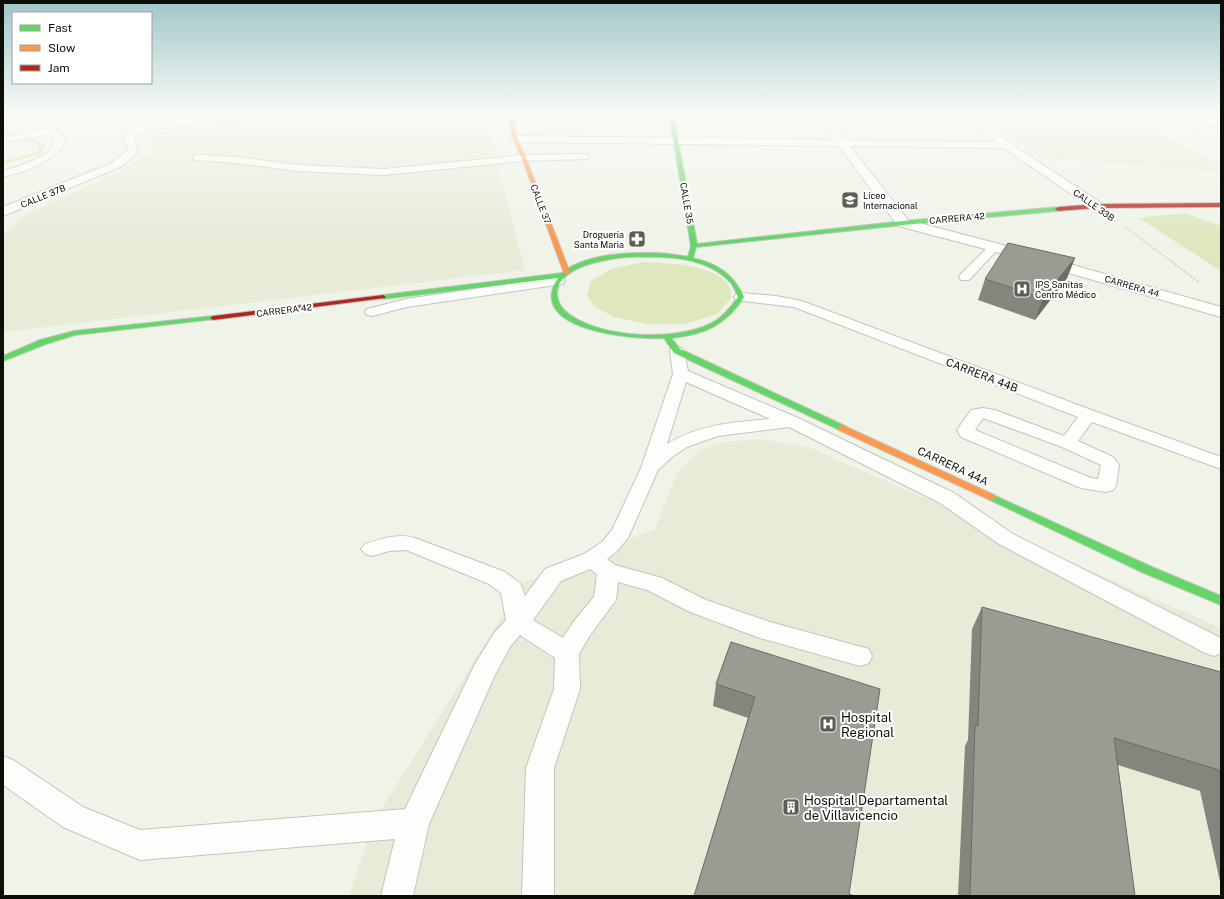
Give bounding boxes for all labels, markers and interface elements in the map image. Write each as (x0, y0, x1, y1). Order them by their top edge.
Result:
legend (12, 12, 152, 84)
text: Fast (48, 21, 73, 35)
text: Slow (48, 41, 76, 55)
text: Jam (48, 61, 70, 75)
street label: CALLE 35 (678, 181, 696, 225)
street label: CALLE 37B (19, 182, 67, 210)
street label: CALLE 37 (528, 183, 554, 225)
street label: CALLE 33B (1071, 187, 1117, 223)
school or university icon: Liceo Internacional (840, 190, 860, 210)
place label: Liceo Internacional (863, 190, 918, 211)
street label: CARRERA 42 (929, 210, 985, 226)
place label: Drogueria Santa Maria (574, 229, 624, 250)
pharmacy icon: Drogueria Santa Maria (627, 229, 647, 249)
street label: CARRERA 44 (1103, 273, 1161, 299)
hospital icon: IPS Sanitas Centro Médico (1012, 279, 1032, 299)
place label: IPS Sanitas Centro Médico (1035, 279, 1096, 300)
street label: CARRERA 42 (256, 301, 312, 319)
street label: CARRERA 44B (944, 356, 1020, 394)
street label: CARRERA 44A (916, 444, 990, 488)
place label: Hospital Regional (841, 710, 894, 740)
hospital icon: Hospital Regional (818, 714, 838, 734)
place label: Hospital Departamental de Villavicencio (804, 793, 948, 823)
building icon: Hospital Departamental de Villavicencio (781, 797, 801, 817)

